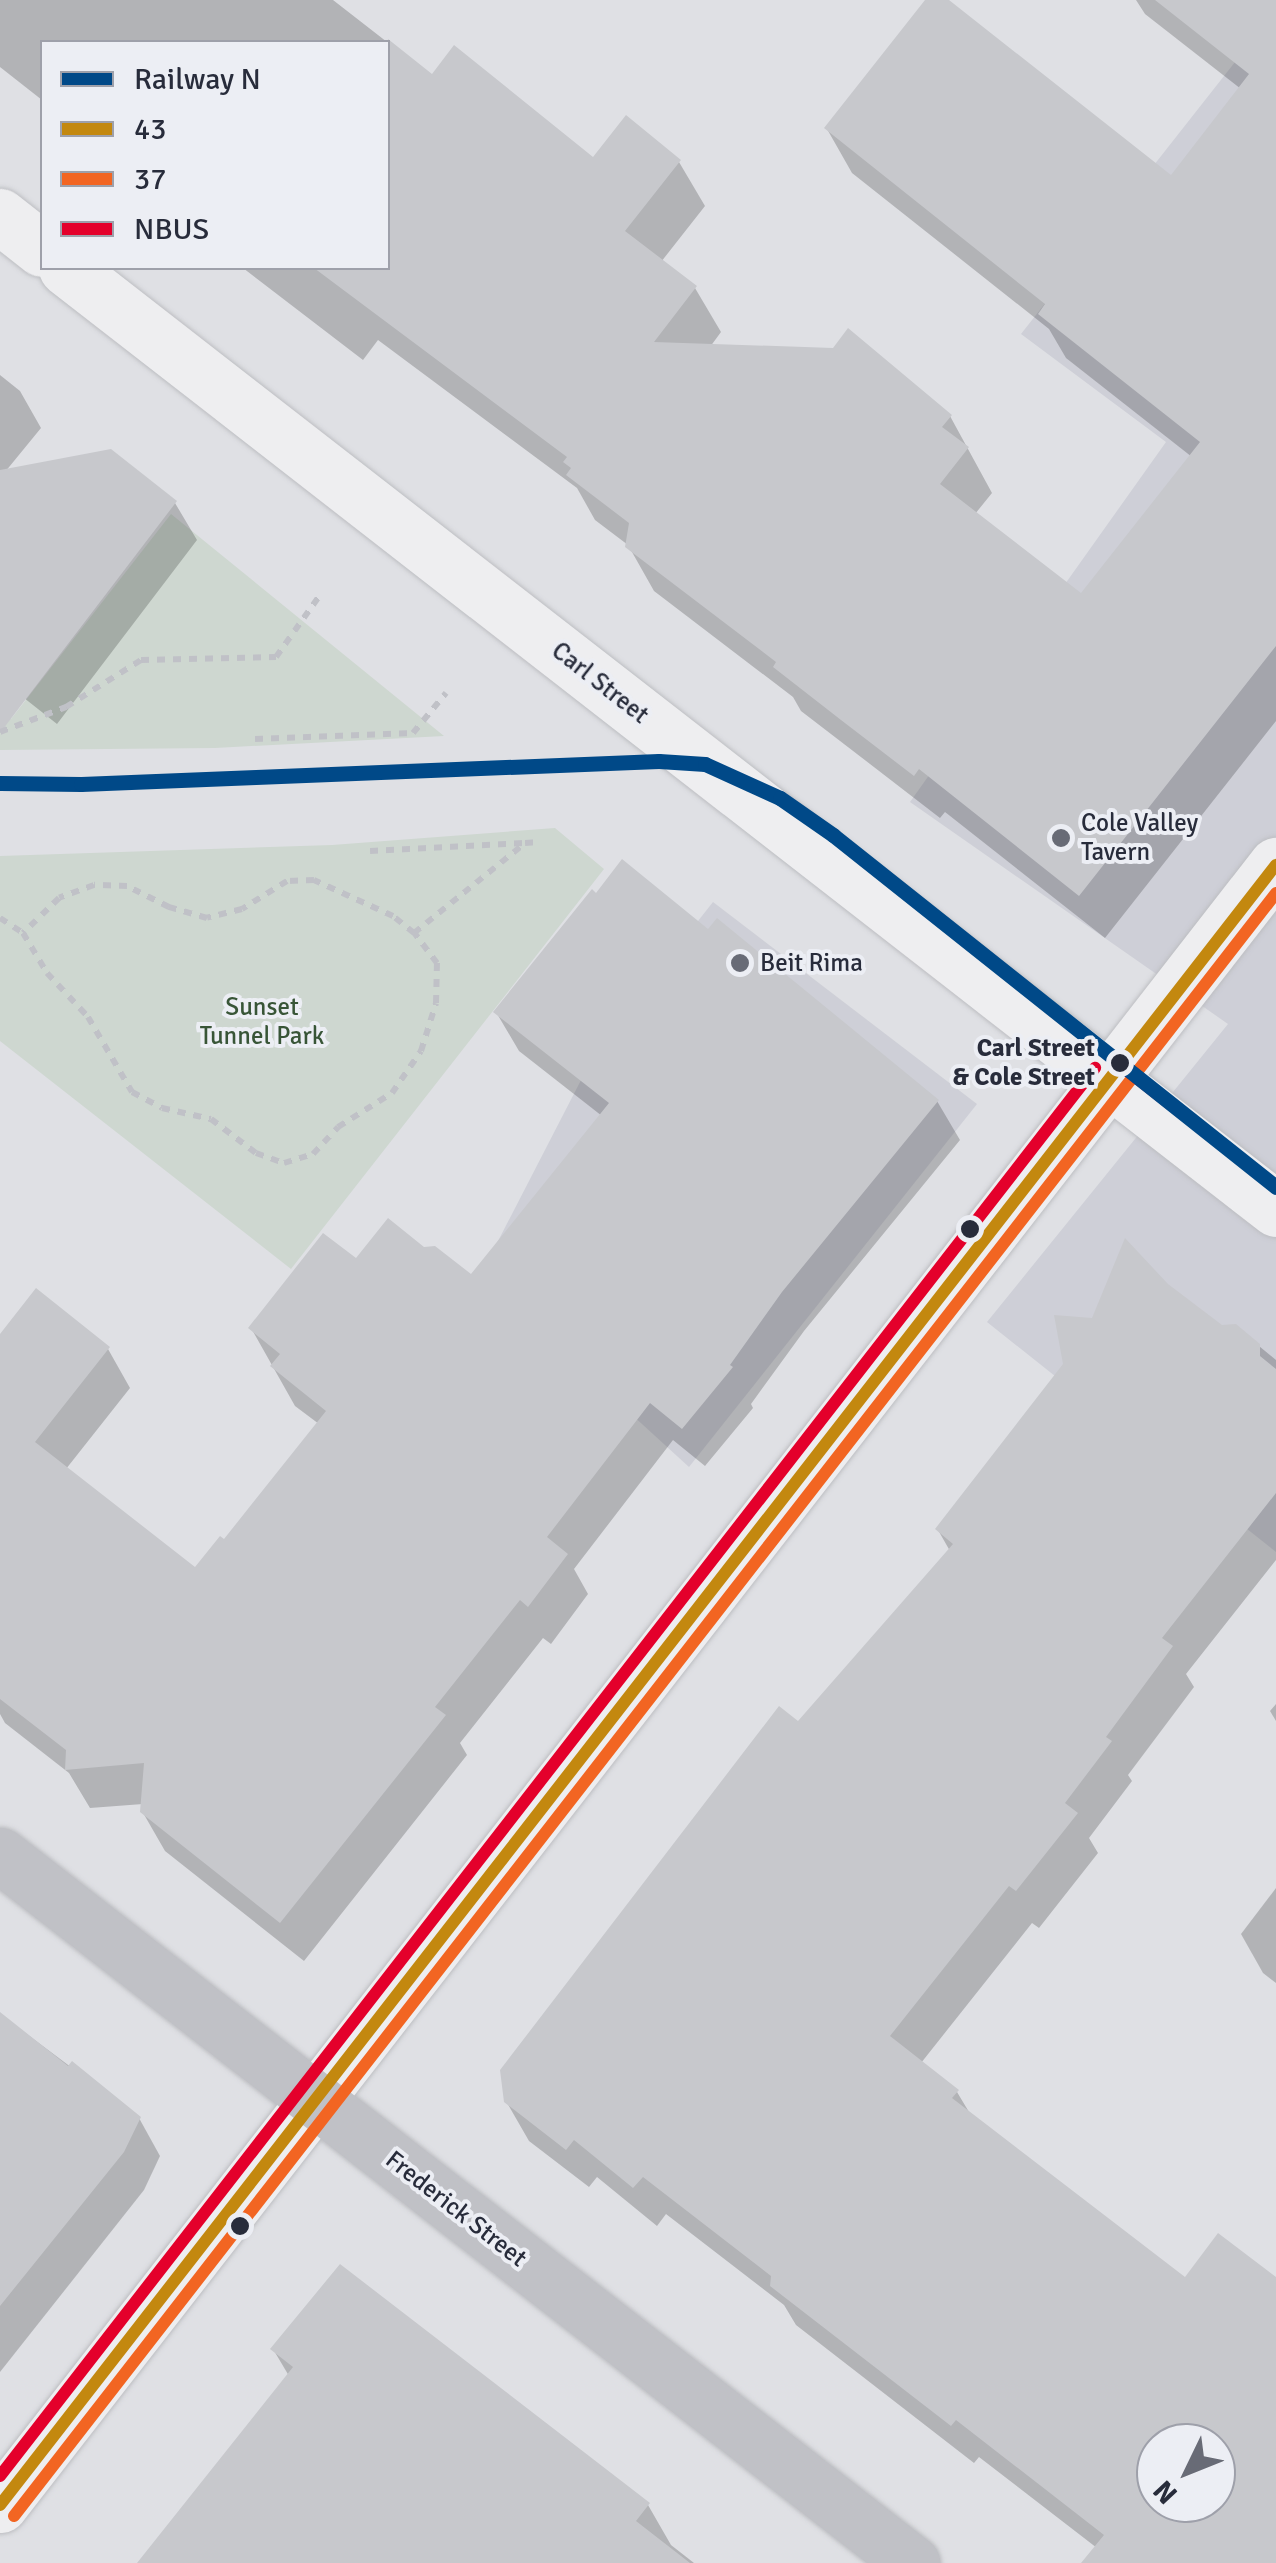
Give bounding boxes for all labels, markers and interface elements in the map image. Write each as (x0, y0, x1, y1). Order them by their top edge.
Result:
legend (40, 40, 390, 270)
text: Railway N (134, 61, 261, 98)
text: 43 (134, 111, 166, 148)
text: 37 (134, 161, 166, 198)
text: NBUS (134, 211, 209, 248)
street label: Carl Street (546, 636, 654, 730)
place label: Cole Valley Tavern (1081, 809, 1198, 868)
marker: Cole Valley Tavern (1050, 827, 1072, 849)
place label: Beit Rima (760, 948, 863, 978)
marker: Beit Rima (729, 952, 751, 974)
park label: Sunset Tunnel Park (200, 993, 324, 1052)
place label: Carl Street & Cole Street (952, 1034, 1095, 1093)
marker: Carl Street & Cole Street (1104, 1047, 1136, 1079)
unlabelled marker (960, 1219, 980, 1239)
street label: Frederick Street (379, 2145, 533, 2273)
unlabelled marker (230, 2216, 250, 2236)
north arrow (1136, 2423, 1236, 2523)
text: N (1146, 2473, 1185, 2511)

